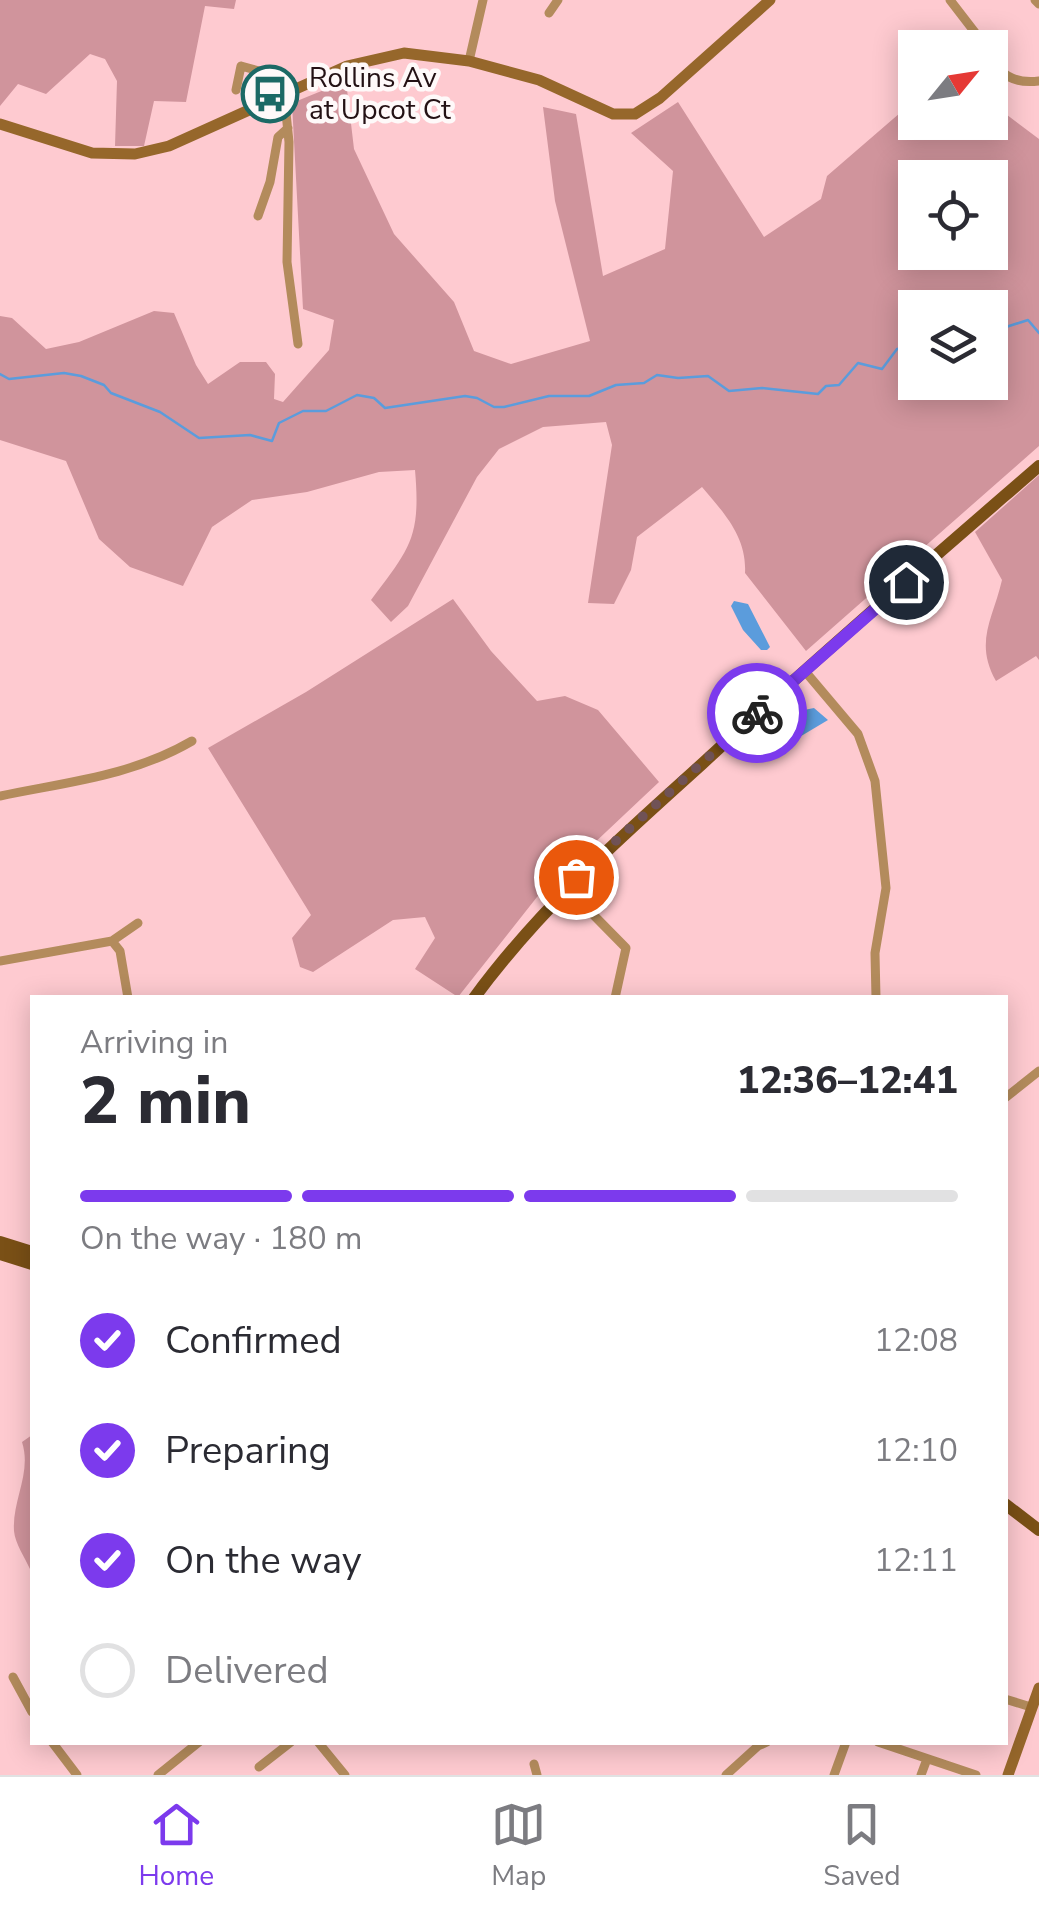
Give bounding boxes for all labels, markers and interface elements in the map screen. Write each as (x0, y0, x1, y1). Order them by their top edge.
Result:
north arrow (898, 30, 1008, 140)
map controls (898, 30, 1008, 400)
place label: Rollins Av at Upcot Ct (309, 59, 451, 129)
bus stop icon: Rollins Av at Upcot Ct (240, 64, 300, 124)
button: locate (898, 160, 1008, 270)
button: layers (898, 290, 1008, 400)
pin (864, 540, 949, 625)
icon: home (879, 555, 934, 610)
courier (707, 663, 807, 763)
icon: bike (730, 686, 785, 741)
pin (534, 835, 619, 920)
icon: bag (549, 850, 604, 905)
text: Arriving in (80, 1021, 228, 1064)
text: 12:36–12:41 (737, 1055, 958, 1106)
text: 2 min (80, 1057, 251, 1146)
text: On the way · 180 m (80, 1217, 362, 1260)
icon: check (80, 1313, 135, 1368)
text: Confirmed (165, 1315, 342, 1366)
text: 12:08 (874, 1319, 958, 1362)
icon: check (80, 1423, 135, 1478)
text: Preparing (165, 1425, 331, 1476)
text: 12:10 (874, 1429, 958, 1472)
icon: check (80, 1533, 135, 1588)
text: On the way (165, 1535, 361, 1586)
text: 12:11 (874, 1539, 958, 1582)
text: Delivered (165, 1645, 329, 1696)
tab: Home (138, 1797, 214, 1895)
tab: Map (491, 1797, 546, 1895)
tab: Saved (823, 1797, 901, 1895)

